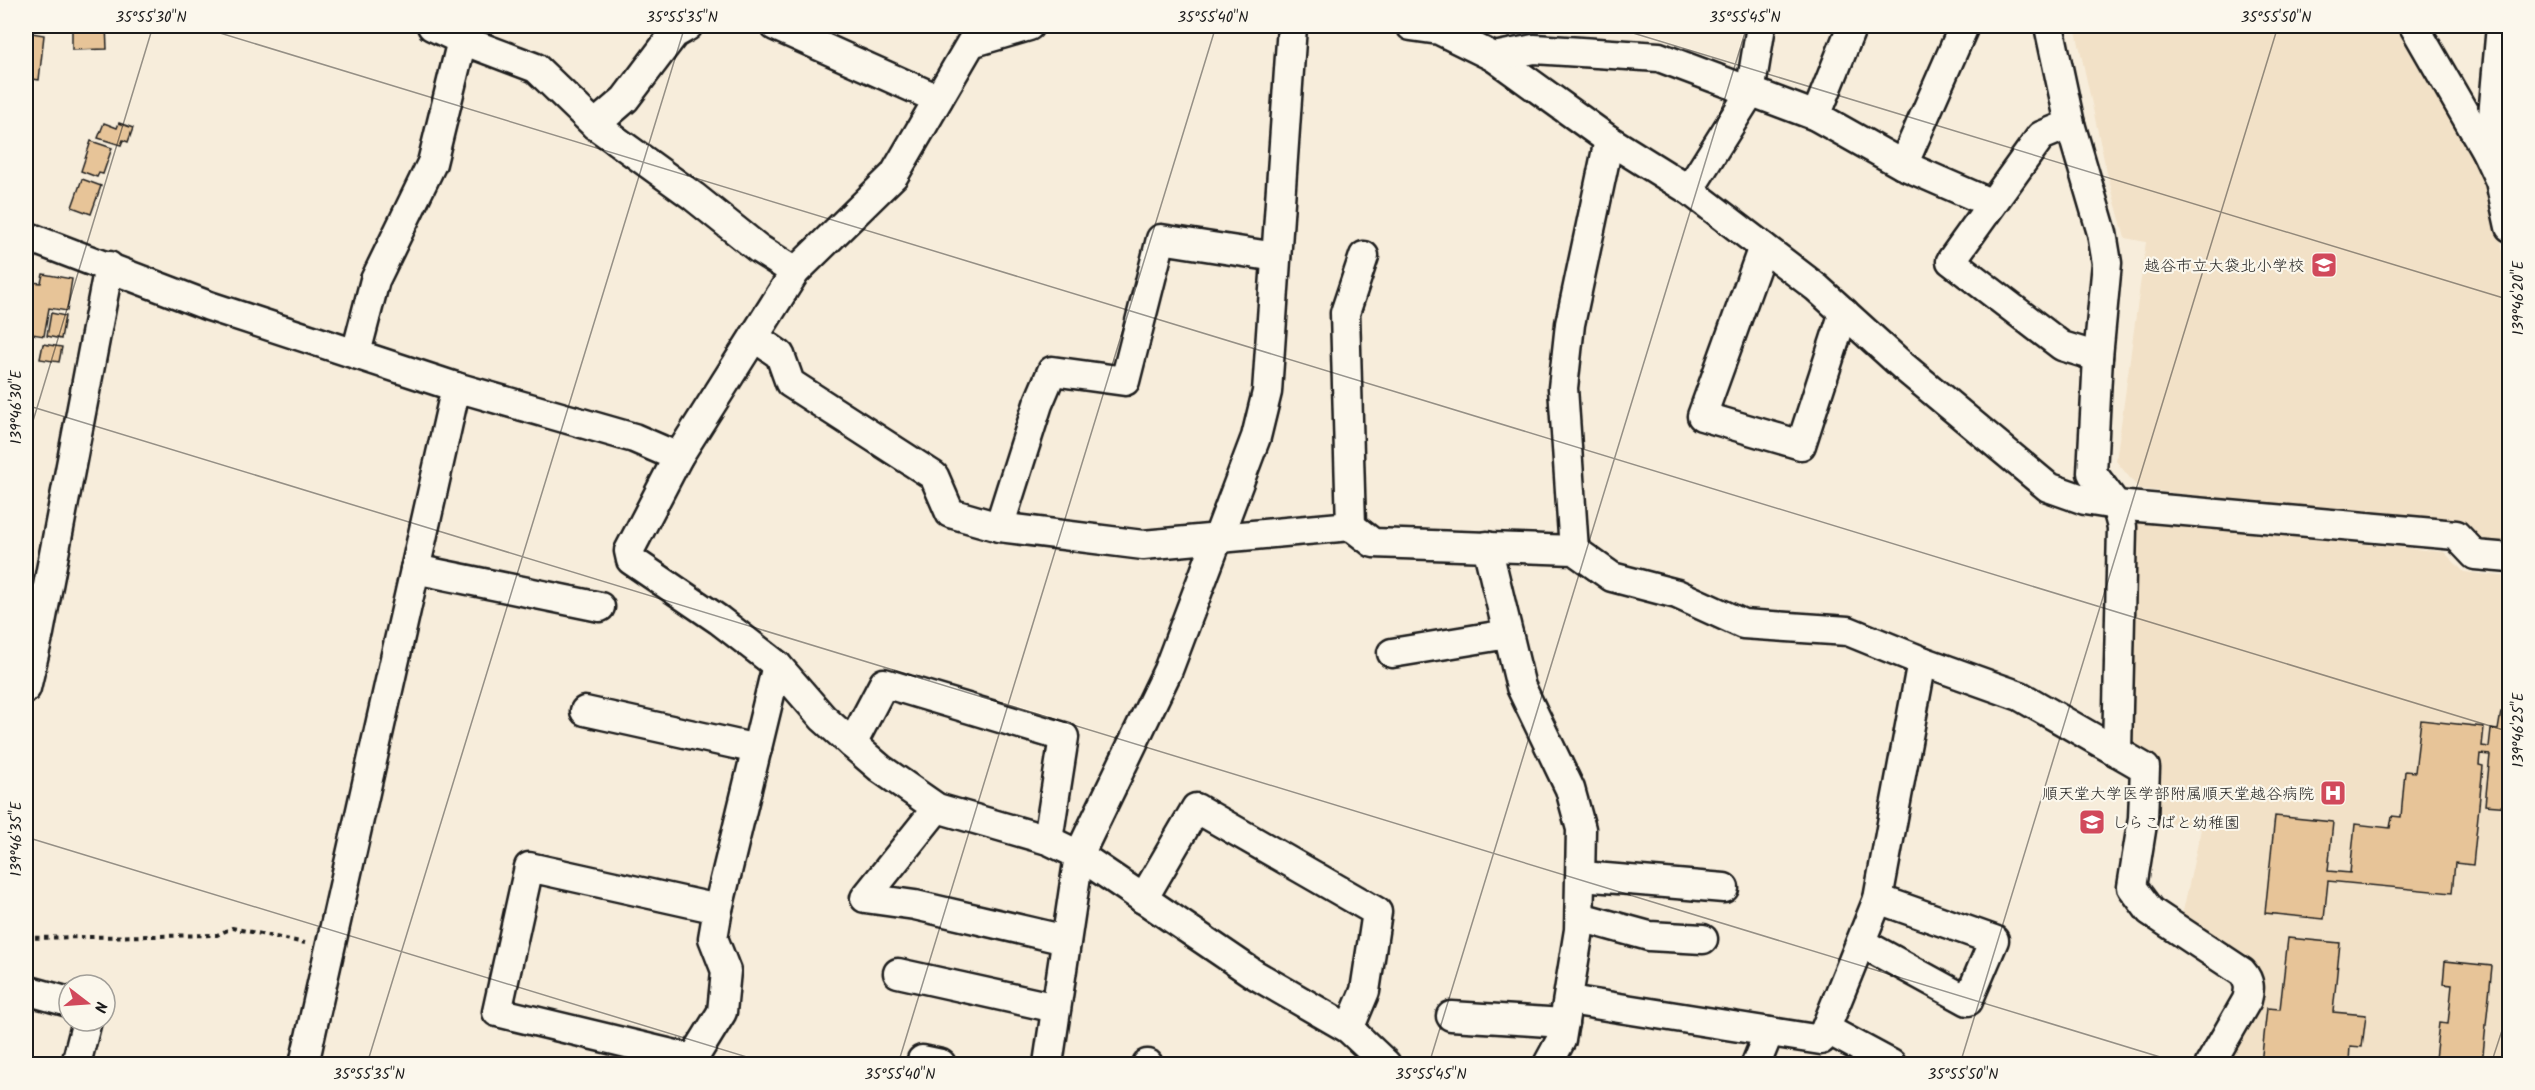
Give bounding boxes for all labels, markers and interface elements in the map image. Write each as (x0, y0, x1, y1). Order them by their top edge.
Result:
text: 35°55'30"N (115, 6, 187, 30)
text: 35°55'35"N (646, 6, 718, 30)
text: 35°55'40"N (1178, 6, 1248, 30)
text: 35°55'45"N (1709, 6, 1781, 30)
text: 35°55'50"N (2241, 6, 2311, 30)
school or university icon: 越谷市立大袋北小学校 (2309, 250, 2339, 280)
place label: 越谷市立大袋北小学校 (2144, 254, 2304, 279)
text: 139°46'20"E (2507, 260, 2531, 335)
text: 139°46'30"E (5, 369, 29, 444)
text: 139°46'25"E (2507, 691, 2531, 767)
hospital icon: 順天堂大学医学部附属順天堂越谷病院 (2318, 778, 2348, 808)
place label: 順天堂大学医学部附属順天堂越谷病院 (2042, 782, 2314, 807)
text: 139°46'35"E (5, 800, 29, 876)
school or university icon: しらこばと幼稚園 (2077, 807, 2107, 837)
place label: しらこばと幼稚園 (2112, 811, 2240, 836)
north arrow (57, 973, 117, 1033)
text: N (86, 998, 113, 1015)
text: 35°55'35"N (333, 1063, 405, 1087)
text: 35°55'40"N (865, 1063, 935, 1087)
text: 35°55'45"N (1395, 1063, 1467, 1087)
text: 35°55'50"N (1928, 1063, 1998, 1087)

